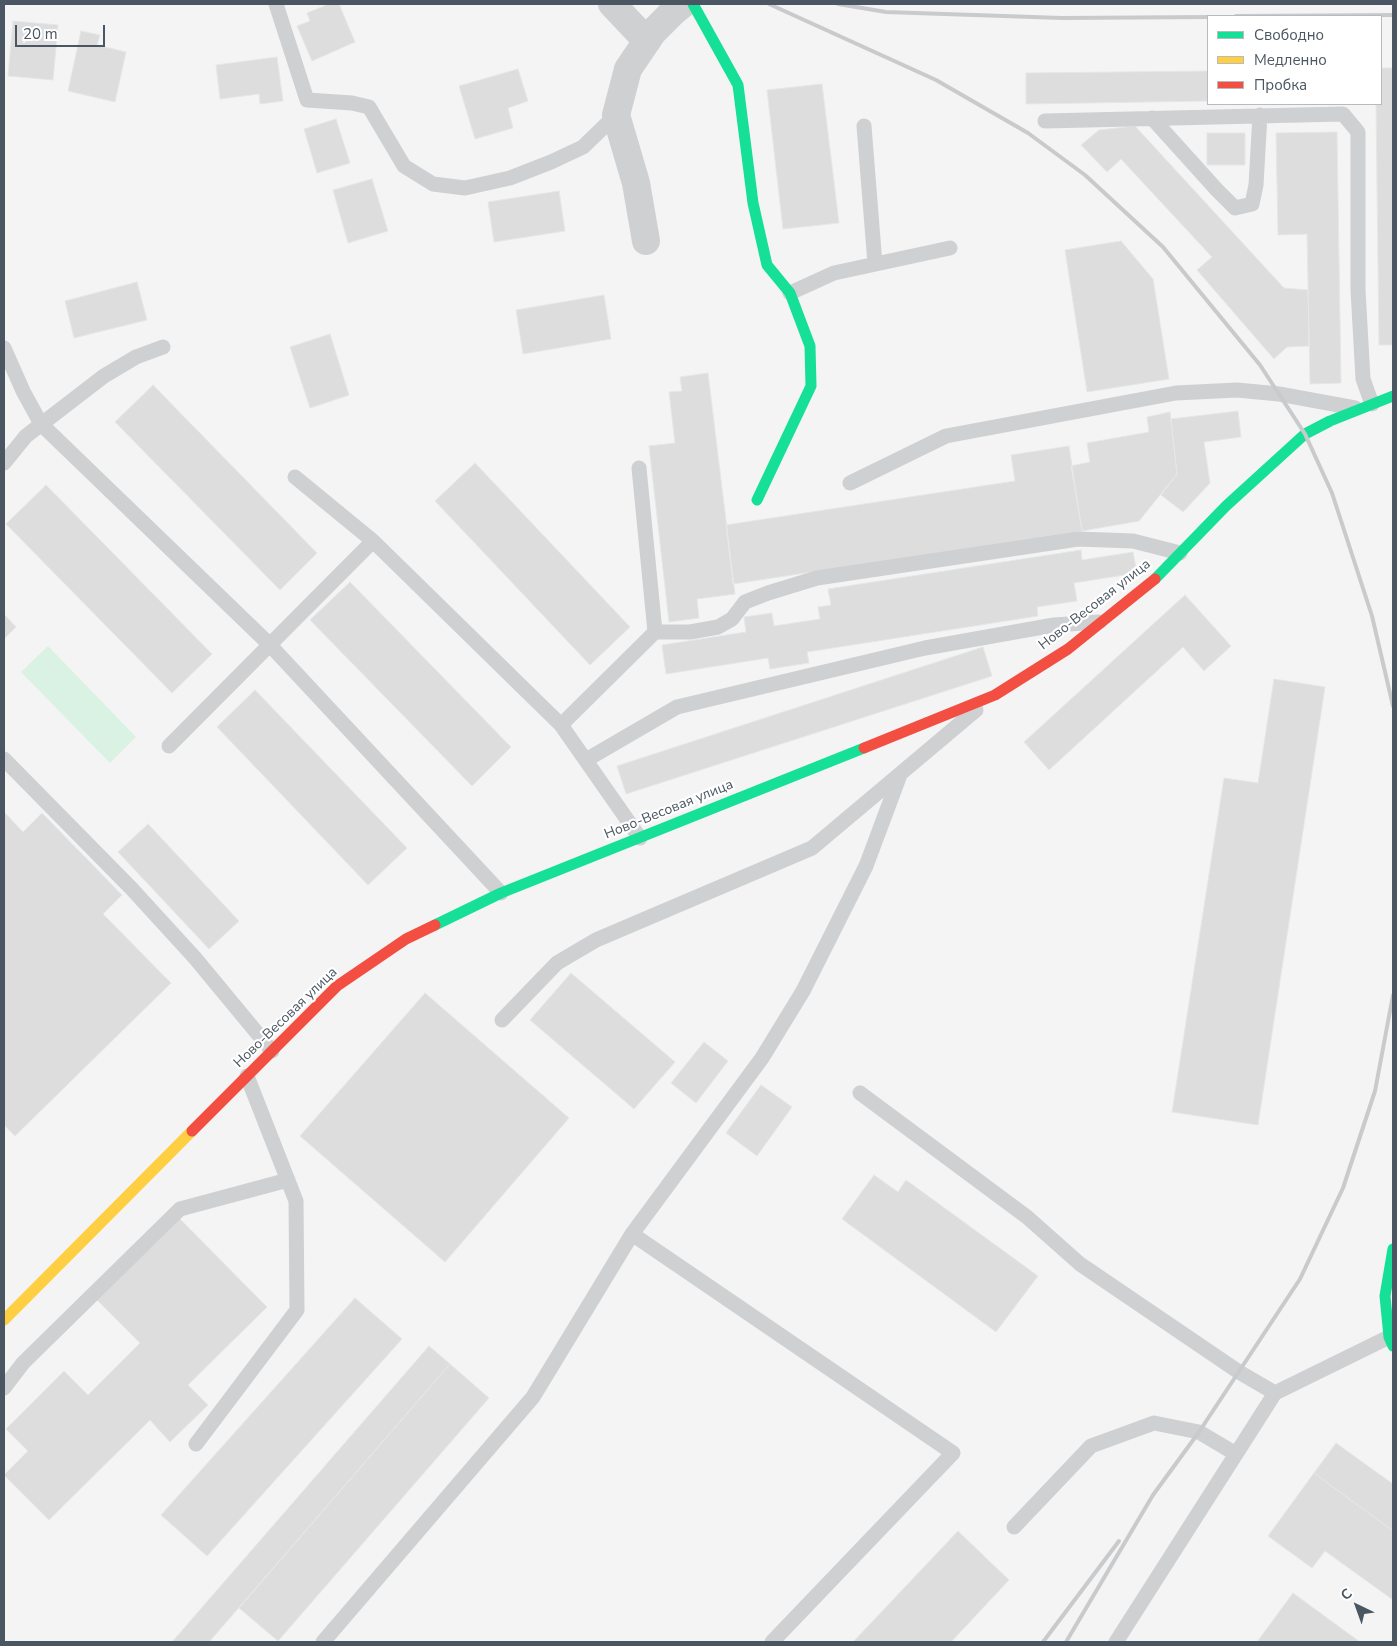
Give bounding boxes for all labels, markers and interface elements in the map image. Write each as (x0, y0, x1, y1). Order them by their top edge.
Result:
scale bar (18, 15, 108, 47)
legend (1207, 15, 1382, 105)
text: 20 m (23, 24, 58, 44)
text: Свободно (1254, 25, 1324, 45)
text: Медленно (1254, 50, 1327, 70)
text: Пробка (1254, 75, 1307, 95)
street label: Ново-Весовая улица (1036, 556, 1154, 654)
street label: Ново-Весовая улица (602, 776, 736, 844)
street label: Ново-Весовая улица (231, 964, 341, 1072)
north arrow (1332, 1581, 1382, 1631)
text: С (1337, 1584, 1357, 1605)

